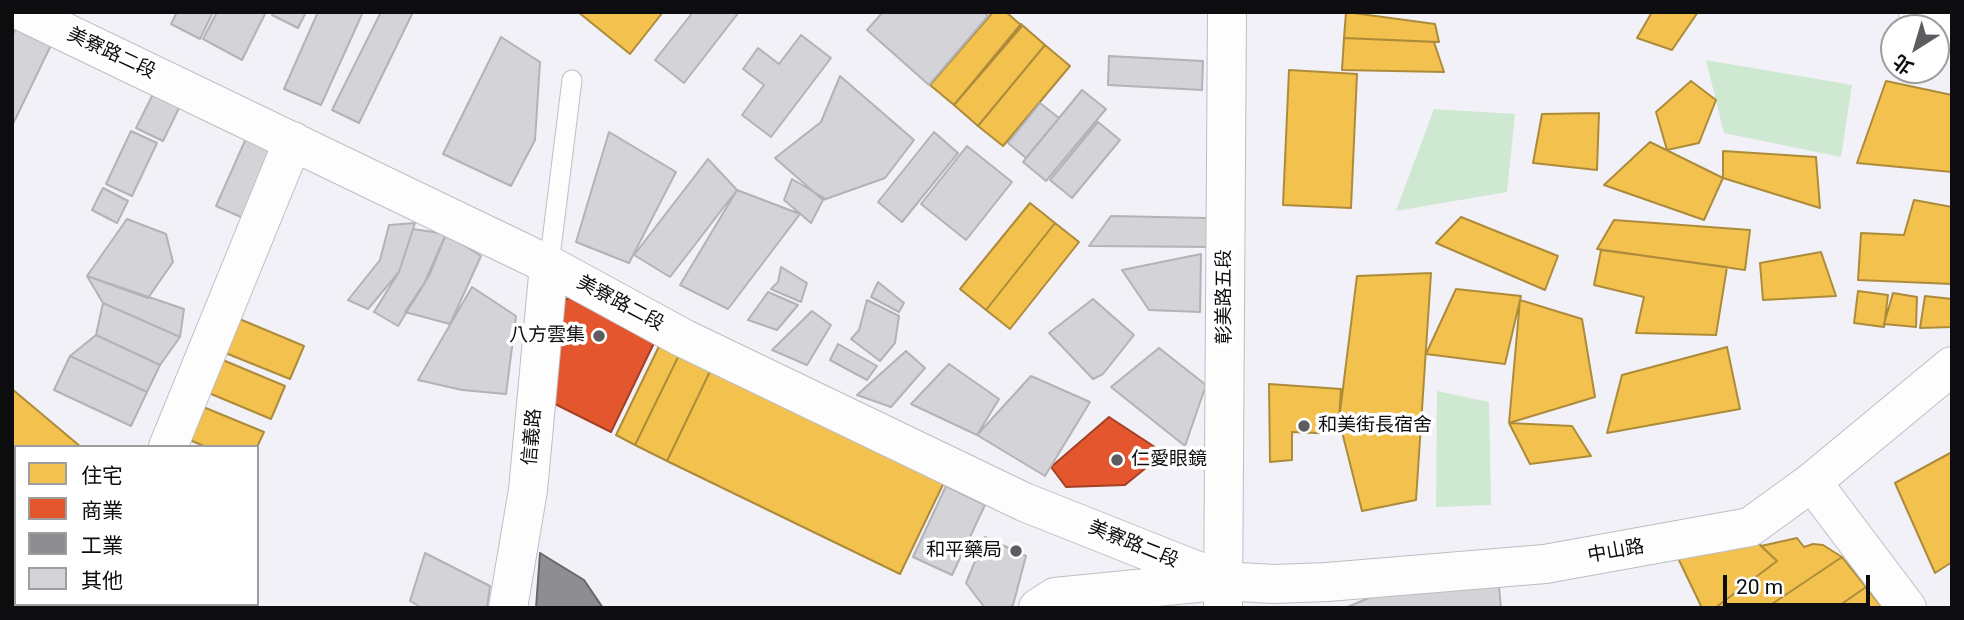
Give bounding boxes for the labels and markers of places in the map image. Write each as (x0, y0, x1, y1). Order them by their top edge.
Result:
place label: 八方雲集 (509, 325, 585, 347)
marker: 八方雲集 (591, 328, 607, 344)
place label: 和美街長宿舍 (1318, 415, 1432, 437)
marker: 和美街長宿舍 (1296, 418, 1312, 434)
place label: 仁愛眼鏡 (1131, 449, 1207, 471)
marker: 仁愛眼鏡 (1109, 452, 1125, 468)
place label: 和平藥局 (926, 540, 1002, 562)
marker: 和平藥局 (1008, 543, 1024, 559)

